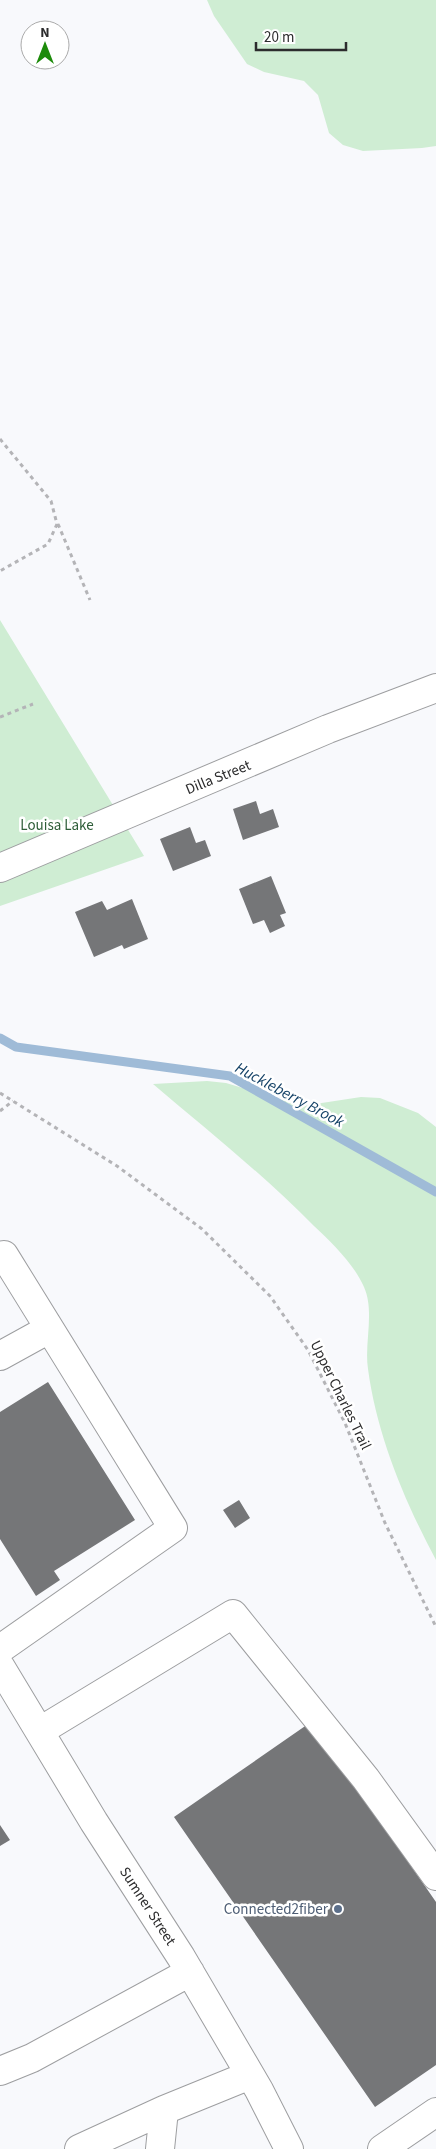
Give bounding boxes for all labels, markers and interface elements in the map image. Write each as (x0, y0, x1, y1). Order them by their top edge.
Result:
north arrow (20, 20, 70, 70)
scale bar (256, 20, 346, 52)
text: N (40, 23, 50, 43)
text: 20 m (264, 27, 294, 48)
street label: Dilla Street (182, 755, 254, 800)
park label: Louisa Lake (20, 815, 94, 836)
water label: Huckleberry Brook (231, 1057, 348, 1133)
street label: Upper Charles Trail (305, 1337, 376, 1454)
street label: Sumner Street (114, 1863, 181, 1950)
place label: Connected2fiber (224, 1899, 329, 1920)
marker: Connected2fiber (332, 1903, 344, 1915)

